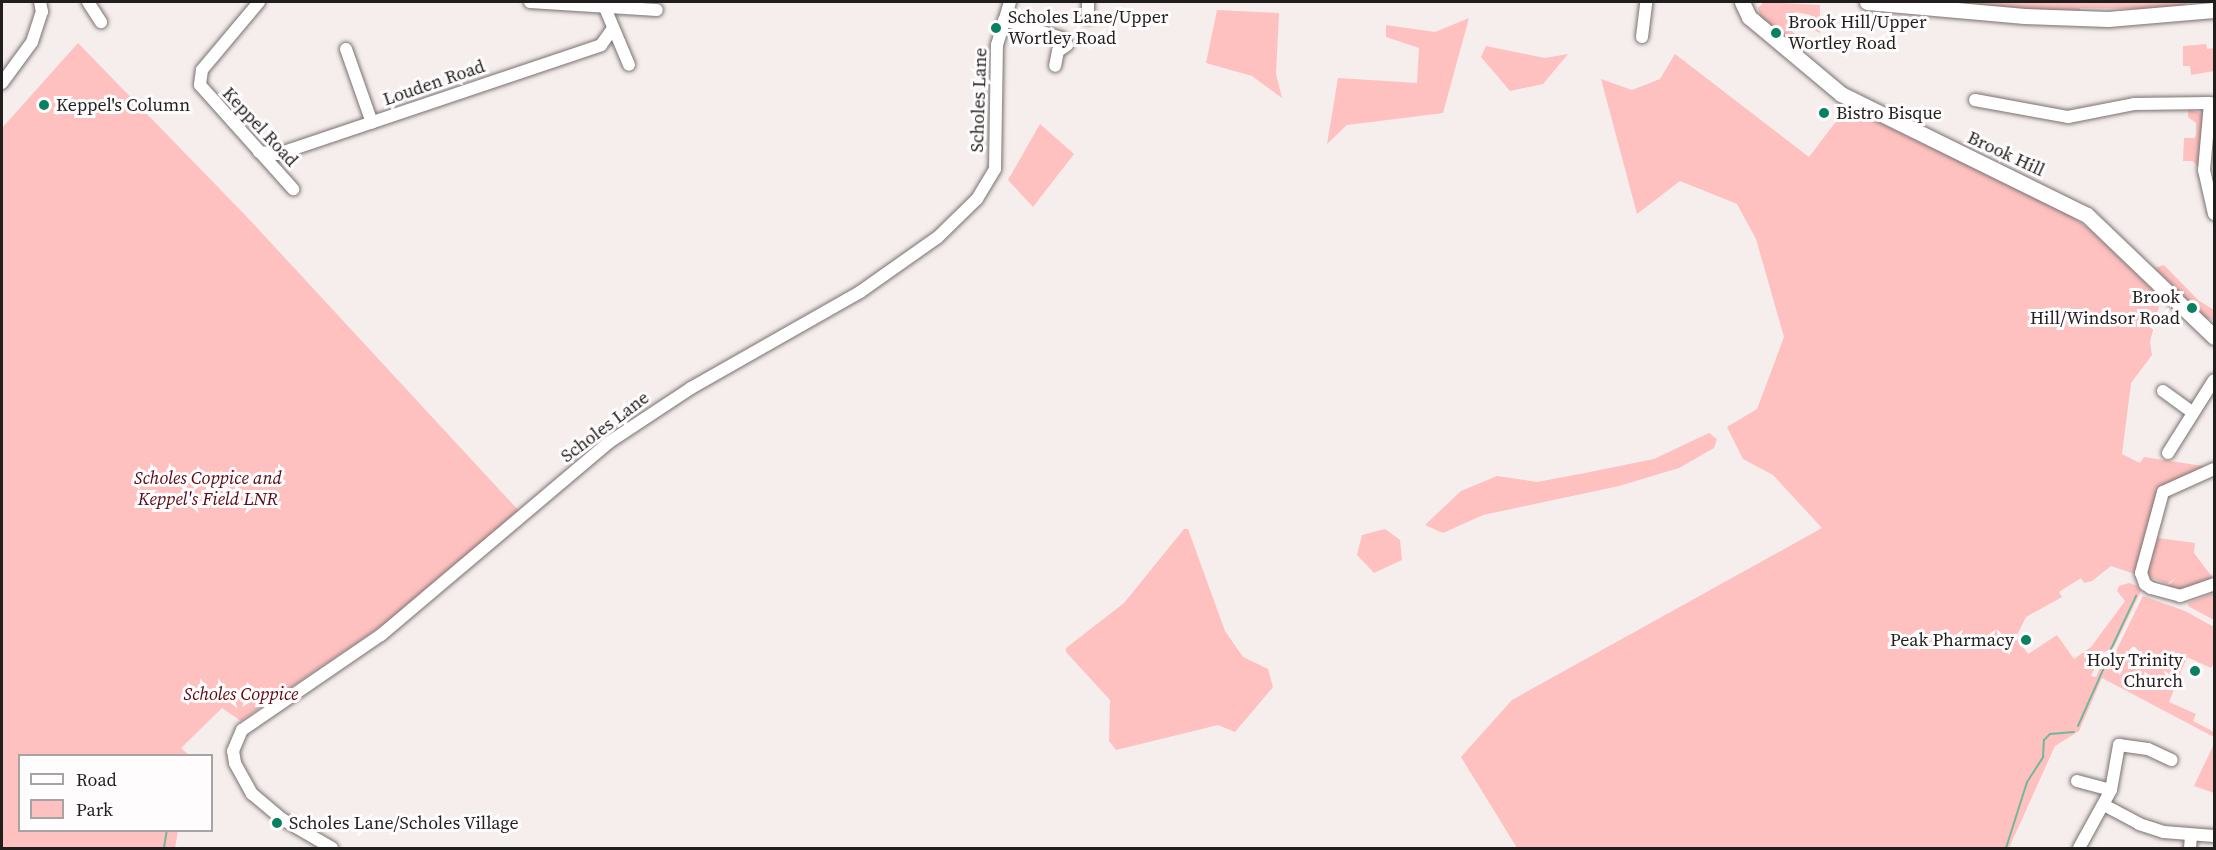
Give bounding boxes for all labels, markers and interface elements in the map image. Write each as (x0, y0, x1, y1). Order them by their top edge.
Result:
place label: Scholes Lane/Upper Wortley Road (1008, 7, 1168, 50)
place label: Brook Hill/Upper Wortley Road (1788, 12, 1927, 54)
marker: Scholes Lane/Upper Wortley Road (989, 21, 1003, 35)
marker: Brook Hill/Upper Wortley Road (1769, 26, 1783, 40)
street label: Scholes Lane (966, 47, 992, 153)
street label: Louden Road (380, 56, 488, 110)
street label: Keppel Road (218, 83, 302, 171)
place label: Keppel's Column (56, 94, 190, 116)
marker: Keppel's Column (37, 98, 51, 112)
place label: Bistro Bisque (1836, 102, 1942, 124)
marker: Bistro Bisque (1817, 106, 1831, 120)
street label: Brook Hill (1964, 127, 2048, 181)
place label: Brook Hill/Windsor Road (2030, 287, 2180, 330)
marker: Brook Hill/Windsor Road (2185, 301, 2199, 315)
street label: Scholes Lane (557, 387, 653, 467)
park label: Scholes Coppice and Keppel's Field LNR (134, 468, 282, 510)
place label: Peak Pharmacy (1890, 629, 2014, 651)
marker: Peak Pharmacy (2019, 633, 2033, 647)
place label: Holy Trinity Church (2086, 650, 2183, 692)
marker: Holy Trinity Church (2188, 664, 2202, 678)
park label: Scholes Coppice (184, 683, 298, 705)
legend (18, 754, 213, 832)
text: Road (76, 767, 117, 792)
text: Park (76, 797, 113, 822)
place label: Scholes Lane/Scholes Village (289, 812, 519, 834)
marker: Scholes Lane/Scholes Village (270, 816, 284, 830)

